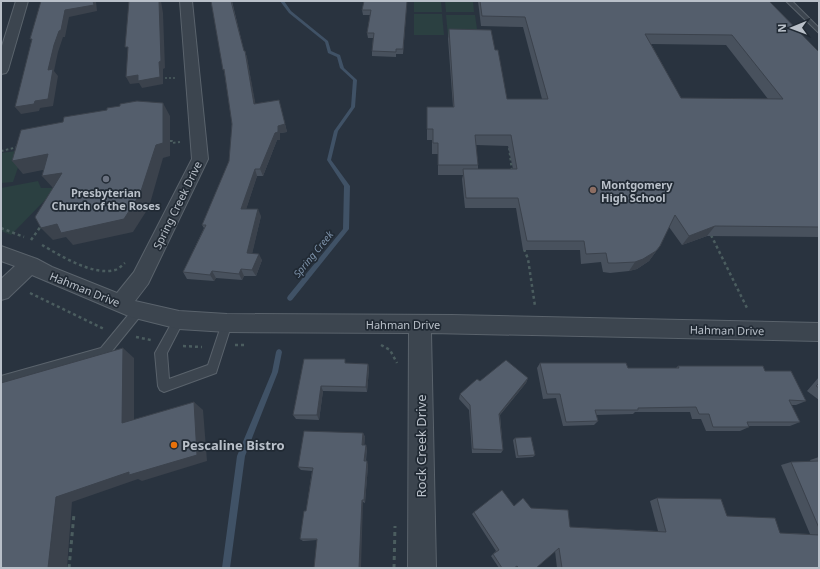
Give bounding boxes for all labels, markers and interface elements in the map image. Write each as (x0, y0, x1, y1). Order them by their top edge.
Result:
north arrow (772, 8, 812, 48)
text: N (774, 24, 789, 33)
street label: Spring Creek Drive (149, 158, 205, 252)
marker: Presbyterian Church of the Roses (101, 174, 111, 184)
place label: Montgomery High School (601, 177, 673, 205)
place label: Presbyterian Church of the Roses (52, 185, 161, 213)
marker: Montgomery High School (588, 185, 598, 195)
water label: Spring Creek (290, 227, 337, 280)
street label: Hahman Drive (48, 268, 122, 310)
street label: Hahman Drive (366, 317, 440, 332)
street label: Hahman Drive (690, 322, 764, 338)
street label: Rock Creek Drive (412, 395, 430, 497)
place label: Pescaline Bistro (182, 436, 285, 454)
marker: Pescaline Bistro (169, 440, 179, 450)

